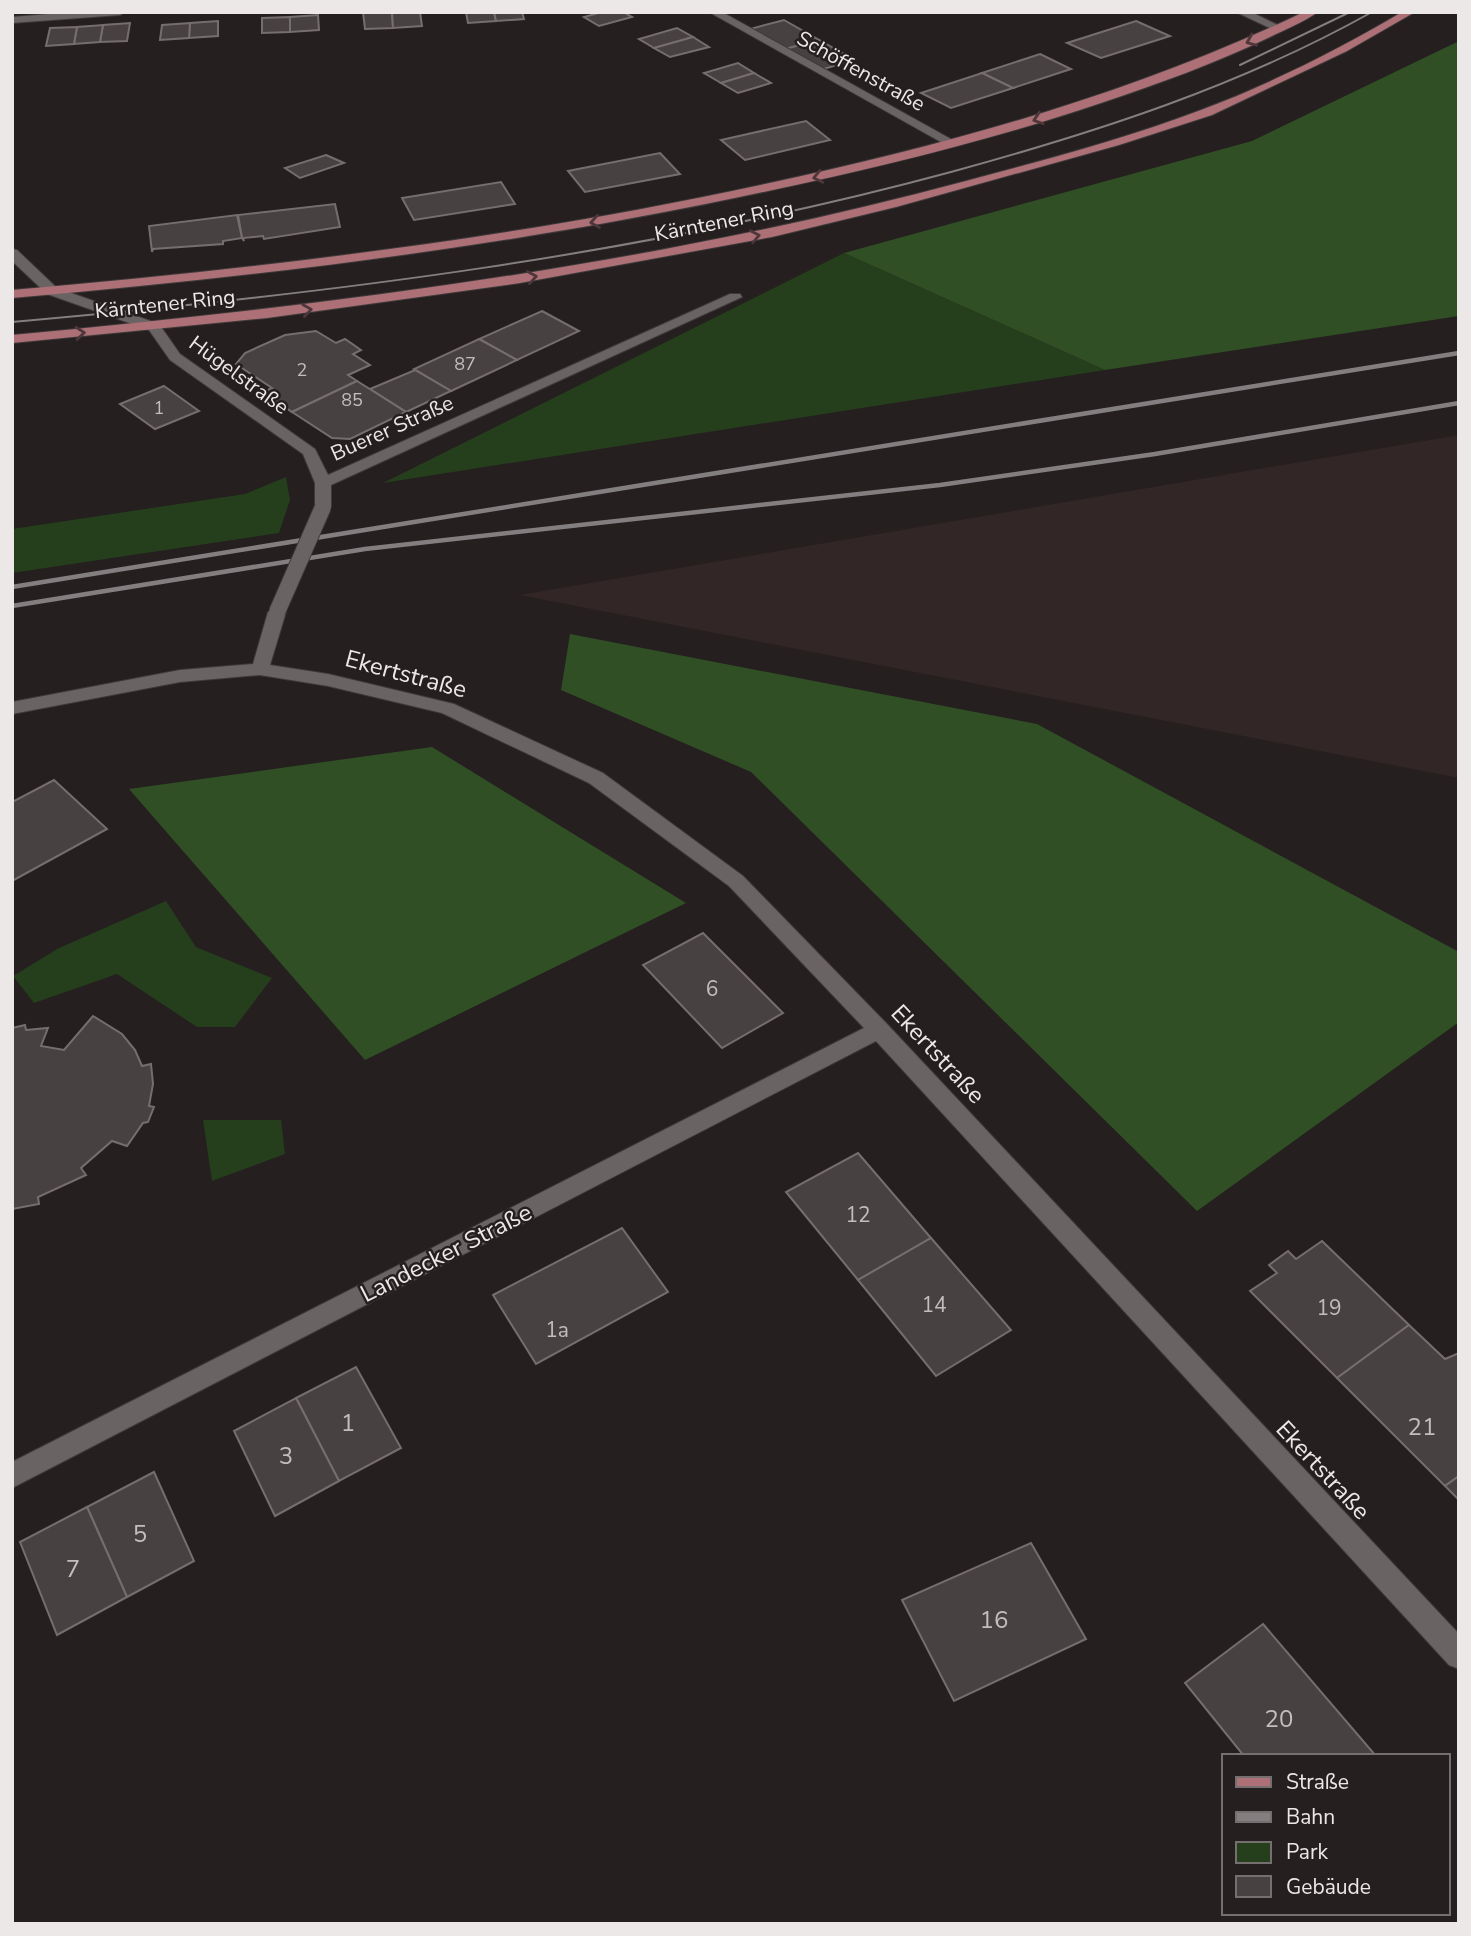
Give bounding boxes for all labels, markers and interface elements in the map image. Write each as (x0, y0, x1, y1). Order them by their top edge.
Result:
street label: Schöffenstraße (792, 24, 930, 118)
one-way arrow (1246, 33, 1259, 47)
one-way arrow (1032, 111, 1044, 125)
one-way arrow (812, 169, 824, 183)
street label: Kärntener Ring (652, 194, 796, 248)
one-way arrow (589, 213, 601, 228)
one-way arrow (749, 229, 761, 244)
one-way arrow (526, 271, 538, 286)
street label: Kärntener Ring (93, 283, 237, 325)
one-way arrow (301, 303, 312, 318)
one-way arrow (75, 326, 86, 341)
street label: Hügelstraße (183, 329, 295, 421)
house number: 87 (454, 352, 476, 376)
house number: 2 (297, 358, 307, 382)
street label: Buerer Straße (326, 388, 458, 468)
house number: 85 (341, 388, 363, 412)
house number: 1 (154, 396, 164, 420)
street label: Ekertstraße (342, 642, 470, 706)
house number: 6 (706, 975, 718, 1003)
street label: Ekertstraße (884, 998, 992, 1110)
street label: Landecker Straße (355, 1196, 537, 1310)
house number: 12 (845, 1201, 871, 1229)
house number: 14 (921, 1291, 947, 1319)
house number: 19 (1316, 1294, 1342, 1322)
house number: 1a (545, 1316, 569, 1344)
house number: 1 (341, 1407, 355, 1439)
house number: 21 (1408, 1411, 1436, 1443)
street label: Ekertstraße (1269, 1414, 1377, 1526)
house number: 3 (279, 1440, 293, 1472)
house number: 5 (133, 1518, 147, 1550)
house number: 7 (66, 1553, 80, 1585)
house number: 16 (980, 1604, 1008, 1636)
house number: 20 (1265, 1703, 1293, 1735)
legend (1222, 1754, 1450, 1915)
text: Straße (1286, 1768, 1349, 1796)
text: Bahn (1286, 1803, 1335, 1831)
text: Park (1286, 1838, 1328, 1866)
text: Gebäude (1286, 1873, 1371, 1901)

